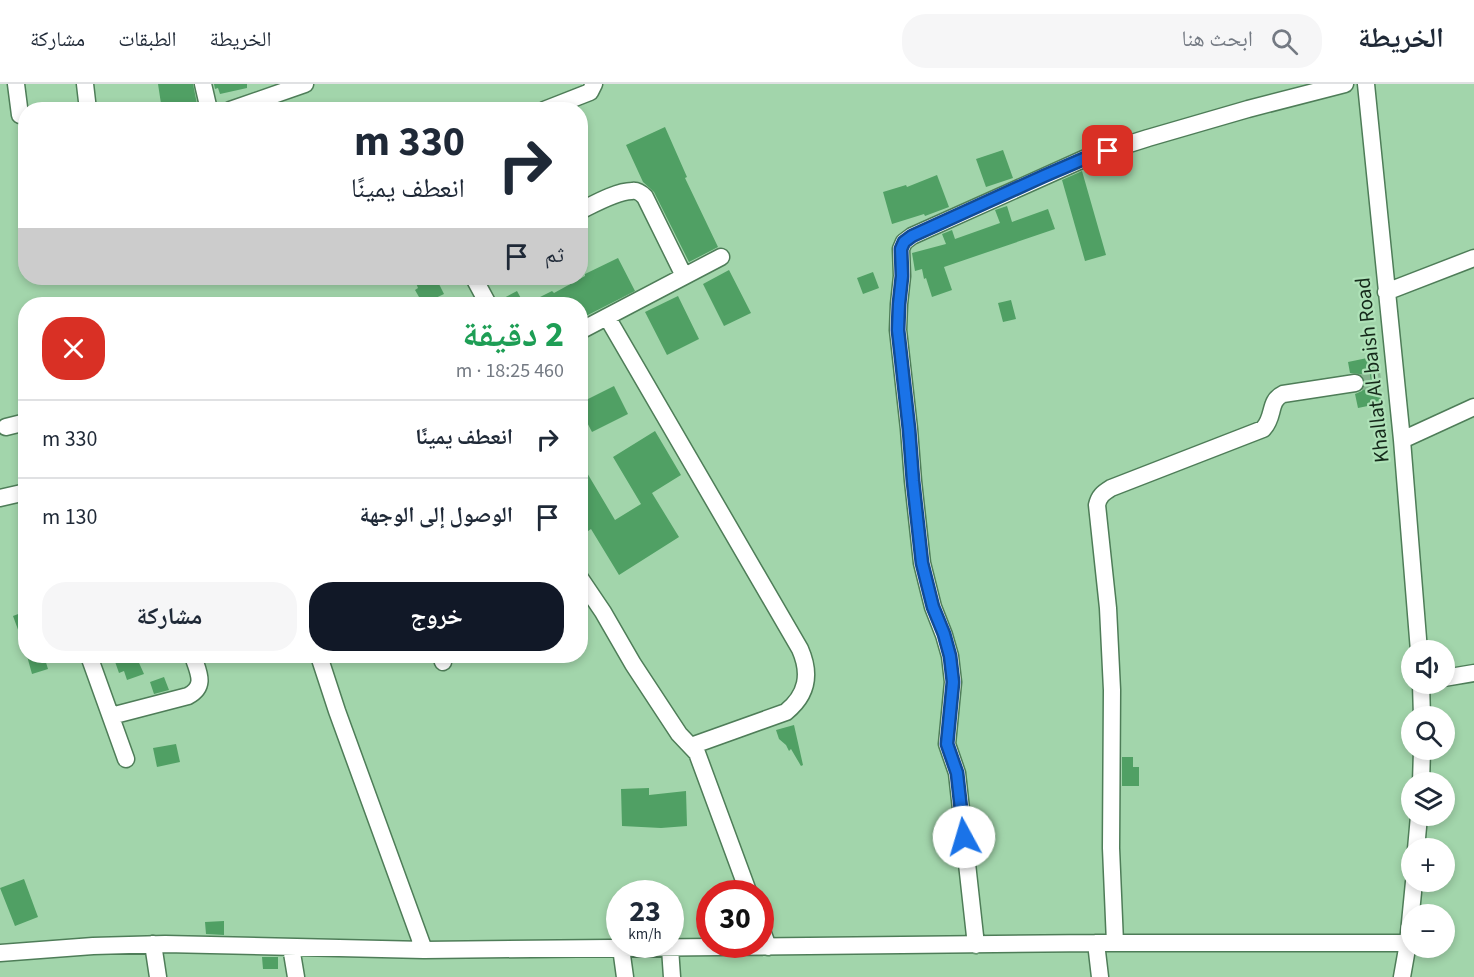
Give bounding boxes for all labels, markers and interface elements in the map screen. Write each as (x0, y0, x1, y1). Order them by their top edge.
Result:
search box (902, 14, 1322, 68)
text: الخريطة (1358, 18, 1444, 58)
text: ابحث هنا (1182, 23, 1253, 55)
text: مشاركة (30, 24, 85, 54)
text: الطبقات (118, 24, 177, 54)
text: الخريطة (210, 24, 271, 54)
icon: search (1268, 25, 1301, 58)
text: 330 m (354, 112, 465, 172)
pin (1082, 125, 1133, 176)
icon: right (486, 126, 564, 204)
icon: arrive (1091, 134, 1124, 167)
text: انعطف يمينًا (351, 169, 465, 208)
text: ثم (545, 239, 564, 271)
icon: arrive (500, 240, 533, 273)
street label: Khallat Al-baish Road (1347, 276, 1397, 464)
text: 2 دقيقة (462, 309, 564, 360)
button: close (42, 317, 105, 380)
text: 460 m · 18:25 (456, 357, 564, 385)
text: انعطف يمينًا (415, 421, 513, 453)
text: 330 m (42, 423, 97, 455)
icon: right (531, 423, 564, 456)
text: الوصول إلى الوجهة (360, 499, 513, 531)
text: 130 m (42, 501, 97, 533)
icon: arrive (531, 501, 564, 534)
button: مشاركة (42, 582, 297, 651)
button: خروج (309, 582, 564, 651)
map controls (1401, 640, 1455, 958)
button: sound (1401, 640, 1455, 694)
button: search (1401, 706, 1455, 760)
button: layers (1401, 772, 1455, 826)
position arrow (932, 805, 996, 869)
button: + (1401, 838, 1455, 892)
speed limit sign: 30 (696, 880, 774, 958)
text: 23 (629, 890, 661, 933)
button: − (1401, 904, 1455, 958)
text: km/h (628, 924, 662, 945)

